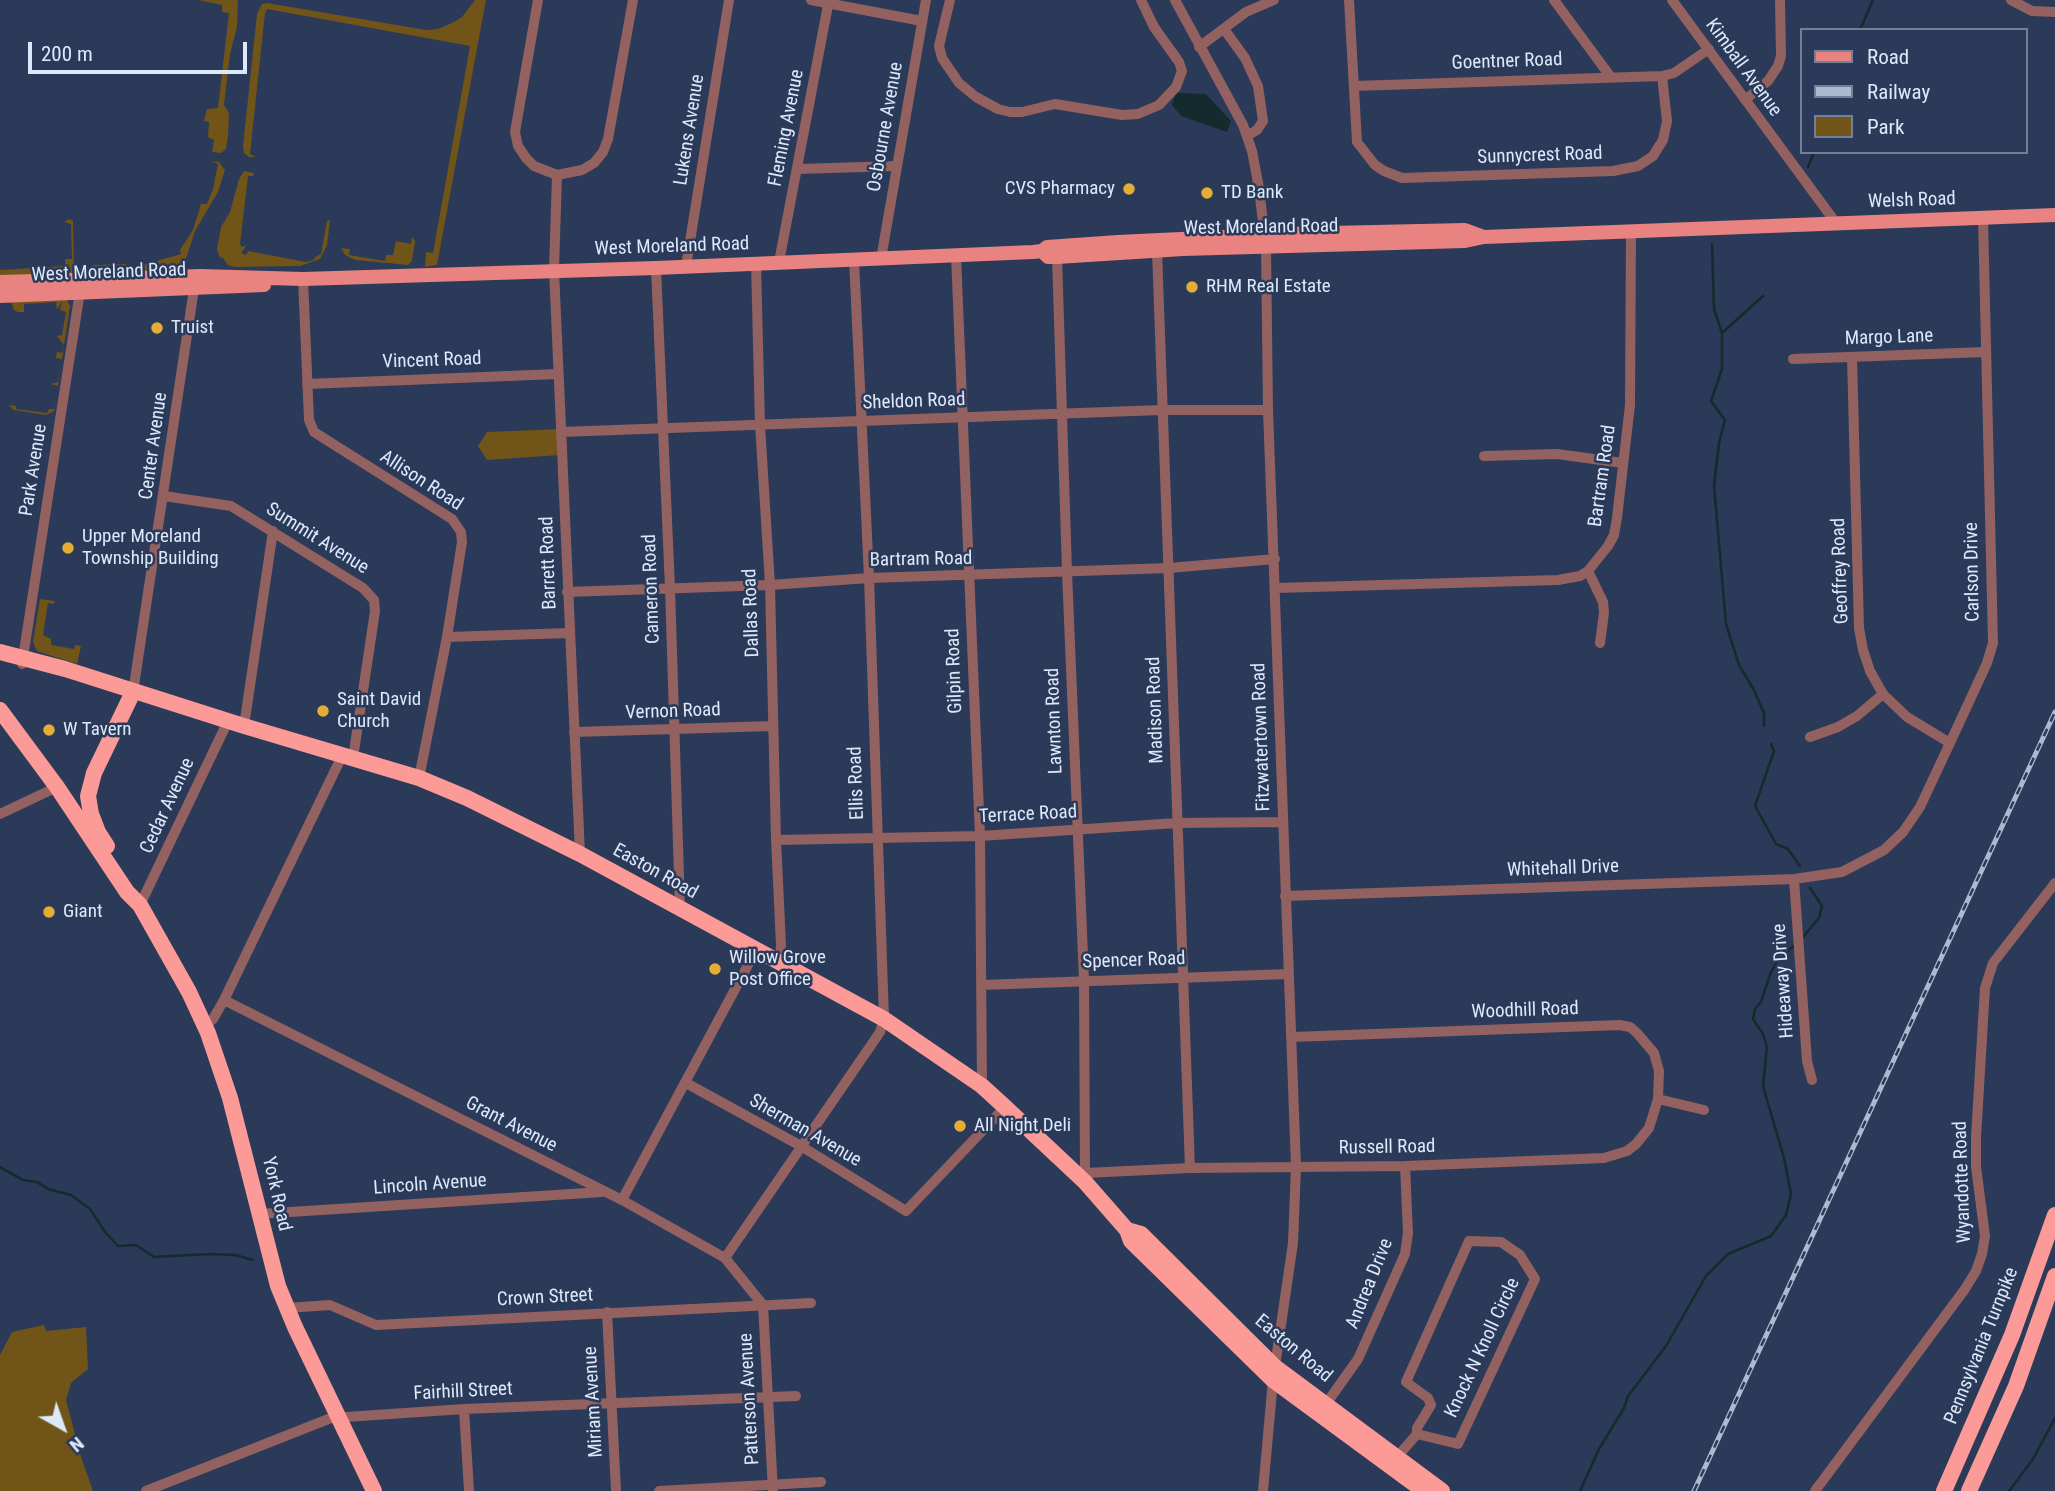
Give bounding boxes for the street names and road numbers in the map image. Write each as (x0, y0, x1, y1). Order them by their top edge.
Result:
street label: Kimball Avenue (1700, 15, 1786, 121)
street label: Goentner Road (1451, 49, 1563, 75)
street label: Osbourne Avenue (863, 60, 909, 194)
street label: Fleming Avenue (764, 68, 810, 188)
street label: Lukens Avenue (670, 73, 710, 187)
street label: Sunnycrest Road (1477, 142, 1603, 170)
street label: Welsh Road (1868, 188, 1956, 214)
street label: West Moreland Road (1183, 215, 1339, 241)
street label: West Moreland Road (594, 233, 750, 261)
street label: West Moreland Road (31, 259, 187, 287)
street label: Margo Lane (1844, 325, 1934, 351)
street label: Vincent Road (382, 348, 482, 374)
street label: Sheldon Road (862, 389, 966, 415)
street label: Center Avenue (135, 391, 173, 501)
street label: Park Avenue (15, 422, 53, 518)
street label: Bartram Road (1585, 424, 1621, 528)
street label: Allison Road (375, 446, 467, 516)
street label: Summit Avenue (261, 498, 373, 580)
street label: Barrett Road (536, 516, 562, 610)
street label: Geoffrey Road (1828, 517, 1854, 625)
street label: Carlson Drive (1961, 522, 1985, 622)
street label: Cameron Road (639, 534, 665, 644)
street label: Bartram Road (869, 548, 973, 572)
street label: Dallas Road (739, 568, 765, 658)
street label: Gilpin Road (942, 628, 968, 714)
street label: Madison Road (1143, 656, 1169, 764)
street label: Fitzwatertown Road (1248, 662, 1276, 812)
street label: Lawnton Road (1042, 667, 1068, 775)
street label: Vernon Road (625, 699, 721, 725)
street label: Ellis Road (844, 746, 870, 820)
street label: Cedar Avenue (136, 754, 200, 858)
street label: Terrace Road (978, 801, 1078, 829)
street label: Easton Road (608, 839, 702, 905)
street label: Whitehall Drive (1507, 856, 1619, 882)
street label: Hideaway Drive (1769, 923, 1799, 1039)
street label: Spencer Road (1082, 948, 1186, 974)
street label: Woodhill Road (1471, 998, 1579, 1024)
street label: Sherman Avenue (745, 1090, 865, 1172)
street label: Grant Avenue (461, 1092, 561, 1158)
street label: Wyandotte Road (1949, 1121, 1977, 1243)
street label: Russell Road (1338, 1136, 1436, 1160)
street label: York Road (256, 1155, 296, 1233)
street label: Lincoln Avenue (373, 1170, 487, 1200)
street label: Andrea Drive (1342, 1235, 1398, 1333)
street label: Pennsylvania Turnpike (1940, 1264, 2024, 1428)
street label: Knock N Knoll Circle (1441, 1275, 1525, 1421)
street label: Crown Street (496, 1284, 594, 1312)
street label: Easton Road (1250, 1310, 1336, 1388)
street label: Patterson Avenue (735, 1333, 765, 1465)
street label: Miriam Avenue (580, 1346, 608, 1458)
street label: Fairhill Street (413, 1378, 513, 1406)

